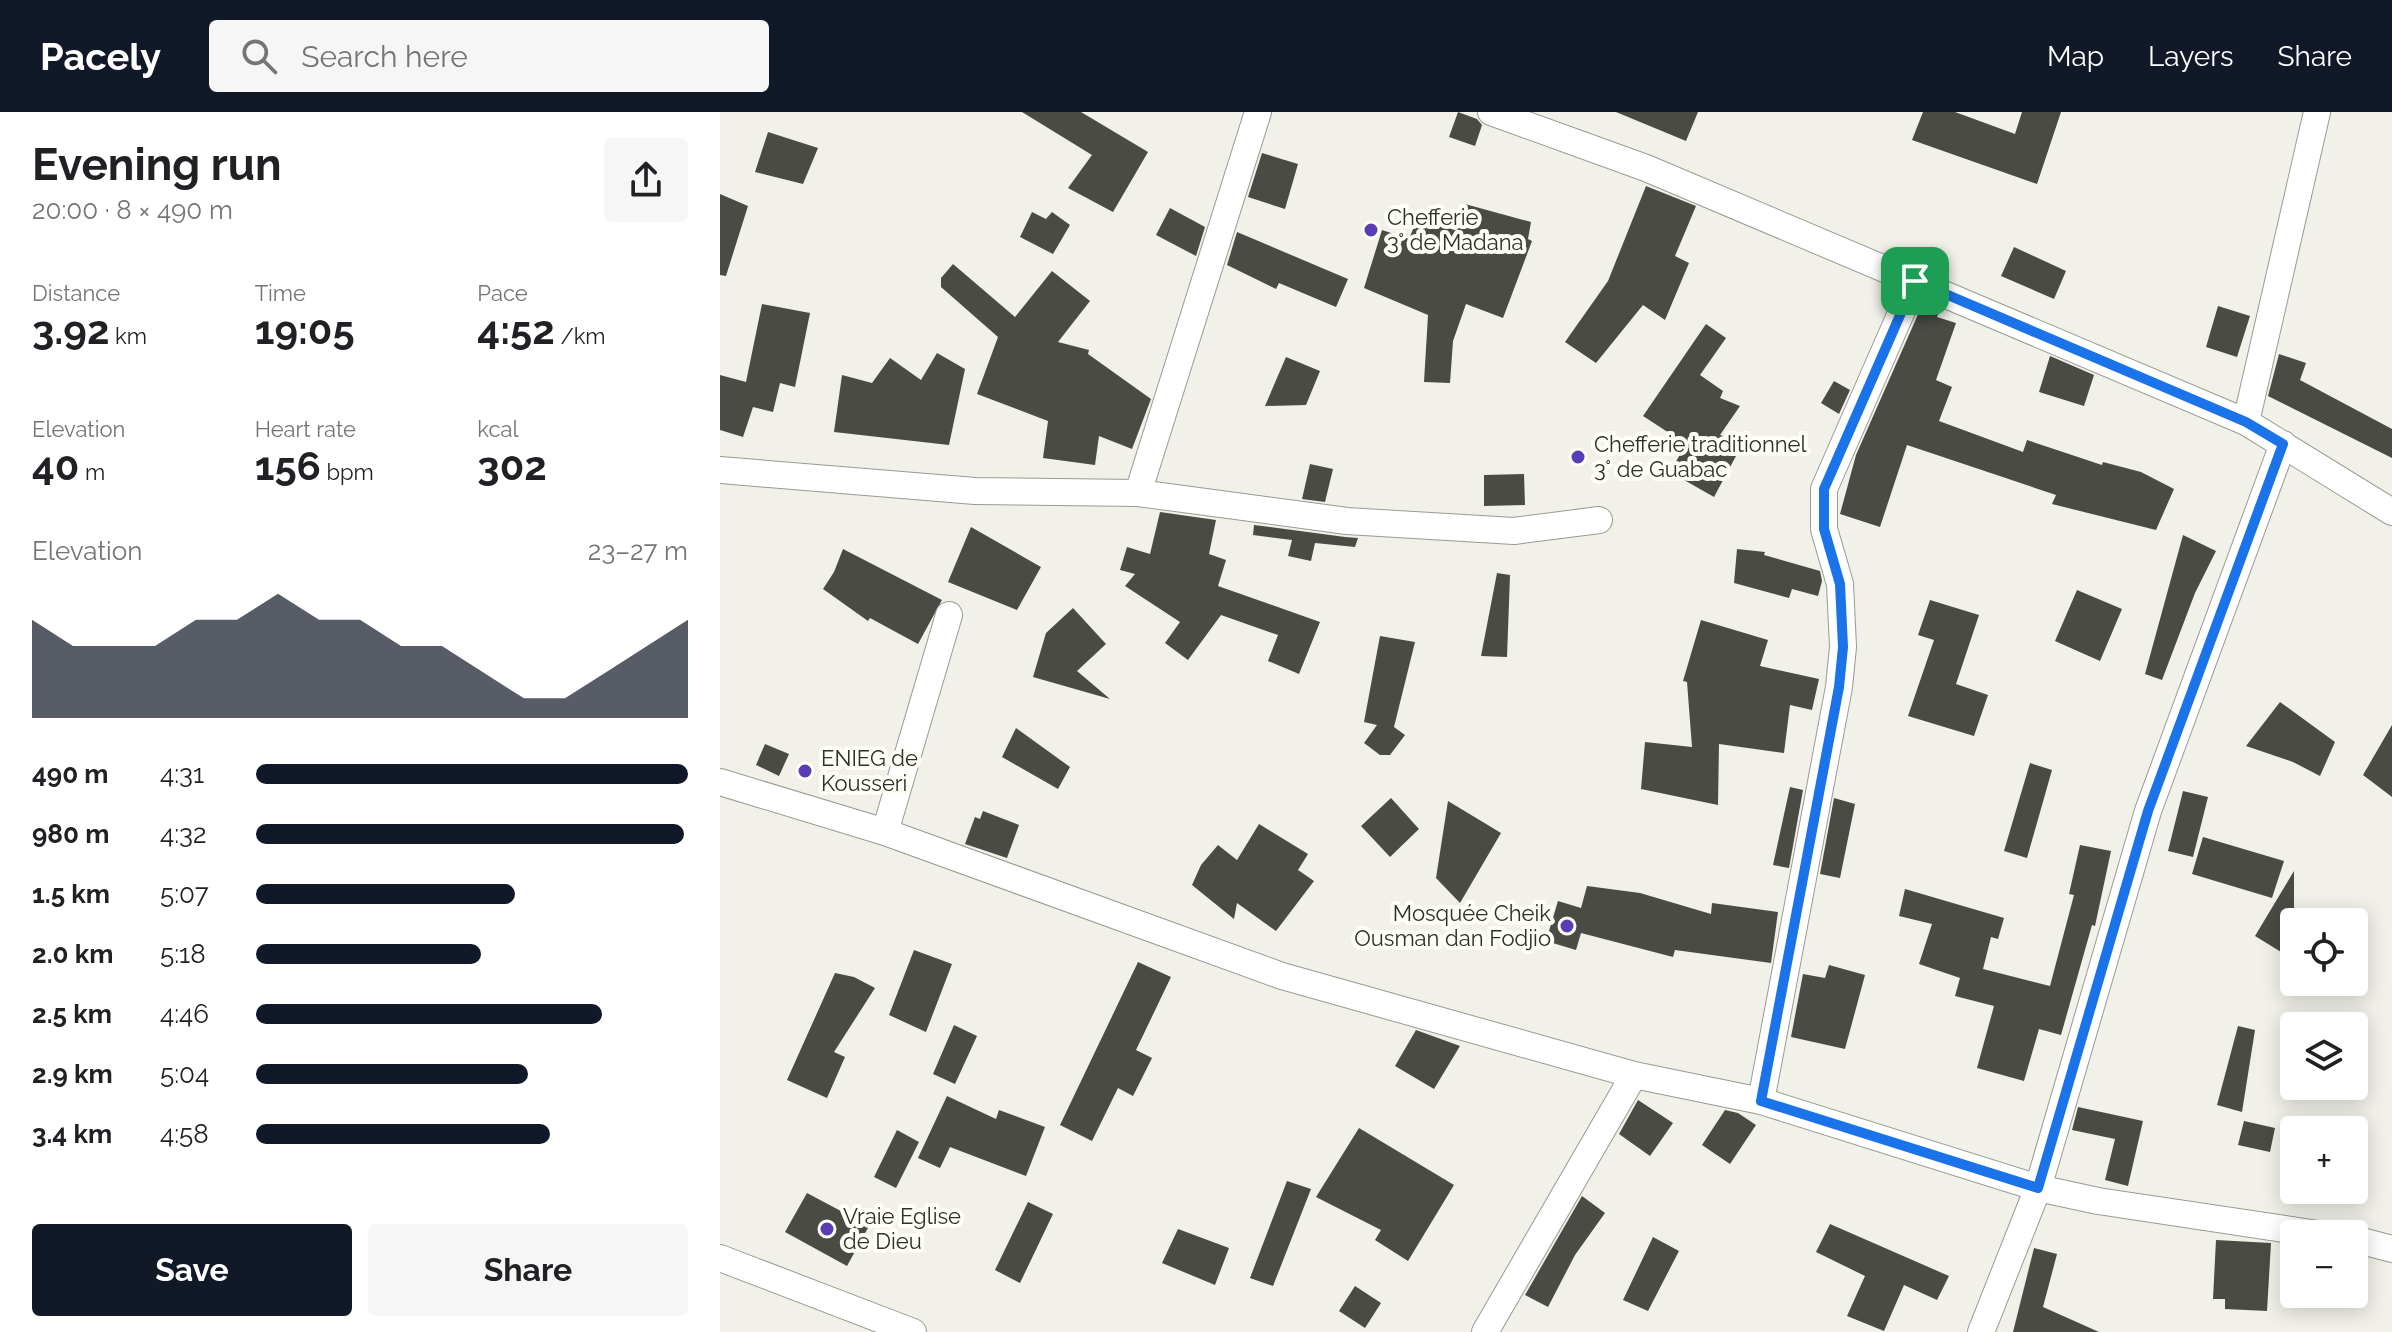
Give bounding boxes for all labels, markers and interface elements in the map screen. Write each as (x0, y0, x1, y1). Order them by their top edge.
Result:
search box (209, 20, 769, 92)
text: Pacely (40, 34, 161, 79)
icon: search (237, 34, 281, 78)
text: Search here (301, 39, 468, 74)
text: Map (2047, 40, 2104, 73)
text: Layers (2148, 40, 2234, 73)
text: Share (2278, 40, 2352, 73)
button: share (604, 138, 688, 222)
text: Evening run (32, 139, 281, 190)
text: 20:00 · 8 × 490 m (32, 195, 233, 225)
place label: Chefferie 3° de Madana (1387, 204, 1524, 255)
marker: Chefferie 3° de Madana (1362, 221, 1380, 239)
pin (1881, 247, 1949, 315)
icon: arrive (1893, 259, 1937, 303)
text: Distance (32, 280, 120, 306)
text: Time (255, 280, 306, 306)
text: Pace (477, 280, 528, 306)
text: 3.92 (32, 306, 109, 353)
text: 19:05 (255, 306, 355, 353)
text: 4:52 (477, 306, 555, 353)
text: km (109, 323, 147, 349)
text: /km (555, 323, 606, 349)
text: Elevation (32, 416, 125, 442)
text: Heart rate (255, 416, 356, 442)
text: kcal (477, 416, 518, 442)
place label: Chefferie traditionnel 3° de Guabac (1594, 431, 1806, 482)
text: 40 (32, 442, 79, 489)
text: 156 (255, 442, 321, 489)
text: 302 (477, 442, 547, 489)
marker: Chefferie traditionnel 3° de Guabac (1569, 448, 1587, 466)
text: m (79, 459, 105, 485)
text: bpm (321, 459, 374, 485)
text: Elevation (32, 536, 142, 566)
text: 23–27 m (588, 536, 688, 566)
place label: ENIEG de Kousseri (821, 745, 918, 796)
text: 490 m (32, 759, 109, 789)
text: 4:31 (160, 759, 204, 789)
marker: ENIEG de Kousseri (796, 762, 814, 780)
text: 980 m (32, 819, 109, 849)
text: 4:32 (160, 819, 207, 849)
text: 1.5 km (32, 879, 110, 909)
text: 5:07 (160, 879, 209, 909)
place label: Mosquée Cheik Ousman dan Fodjio (1354, 900, 1551, 951)
map controls (2280, 908, 2368, 1308)
button: locate (2280, 908, 2368, 996)
marker: Mosquée Cheik Ousman dan Fodjio (1558, 917, 1576, 935)
text: 2.0 km (32, 939, 113, 969)
text: 5:18 (160, 939, 206, 969)
text: 2.5 km (32, 999, 112, 1029)
text: 4:46 (160, 999, 209, 1029)
button: layers (2280, 1012, 2368, 1100)
text: 2.9 km (32, 1059, 113, 1089)
text: 5:04 (160, 1059, 209, 1089)
button: + (2280, 1116, 2368, 1204)
text: 3.4 km (32, 1119, 112, 1149)
text: 4:58 (160, 1119, 209, 1149)
place label: Vraie Eglise de Dieu (843, 1203, 961, 1254)
marker: Vraie Eglise de Dieu (818, 1220, 836, 1238)
button: − (2280, 1220, 2368, 1308)
button: Save (32, 1224, 352, 1316)
button: Share (368, 1224, 688, 1316)

